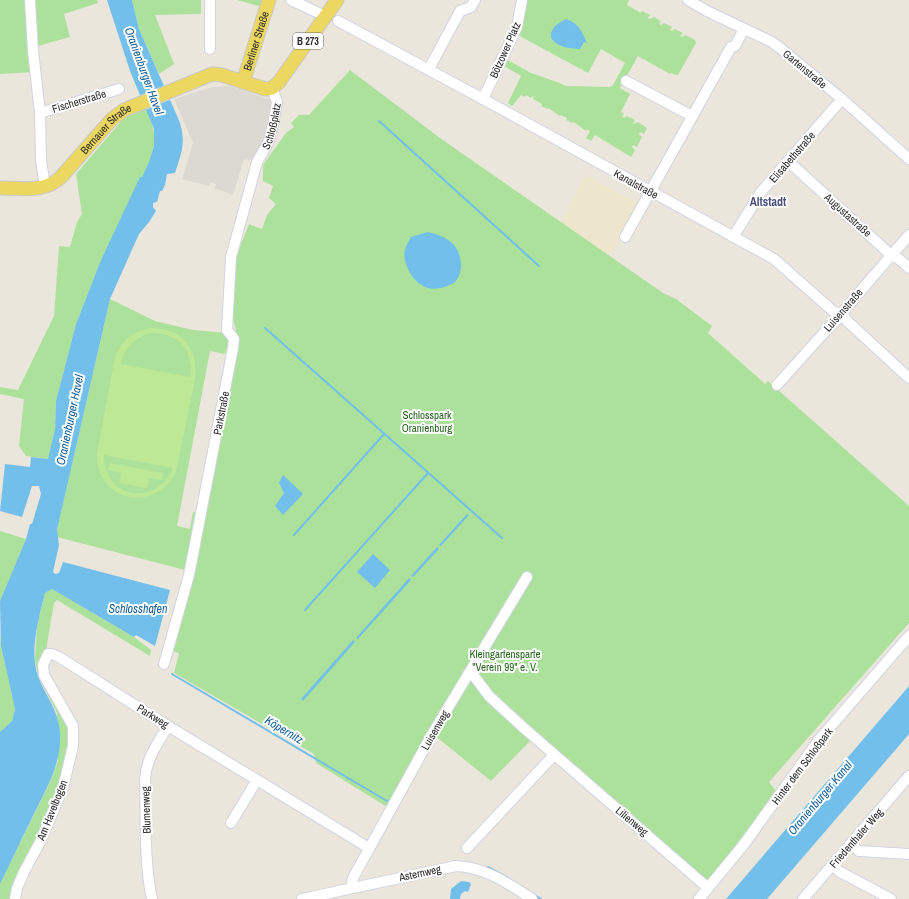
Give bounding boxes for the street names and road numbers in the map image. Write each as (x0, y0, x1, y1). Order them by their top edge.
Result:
street label: Berliner Straße (240, 10, 272, 72)
street label: Bötzower Platz (486, 19, 524, 80)
road number: B 273 (293, 33, 323, 49)
street label: Gartenstraße (780, 47, 830, 91)
street label: Fischerstraße (50, 86, 108, 116)
street label: Bernauer Straße (77, 101, 133, 157)
street label: Schloßplatz (259, 101, 284, 152)
street label: Elisabethstraße (766, 129, 818, 185)
street label: Kanalstraße (611, 166, 661, 202)
street label: Augustastraße (821, 189, 874, 240)
street label: Luisenstraße (820, 286, 866, 334)
street label: Parkstraße (210, 390, 232, 436)
street label: Parkweg (134, 701, 172, 731)
street label: Luisenweg (418, 708, 452, 752)
street label: Hinter dem Schloßpark (769, 724, 836, 807)
street label: Am Havelbogen (33, 778, 71, 843)
street label: Blumenweg (138, 786, 154, 834)
street label: Lilienweg (613, 803, 651, 839)
street label: Friedenthaler Weg (826, 805, 886, 871)
street label: Asternweg (397, 862, 442, 884)

